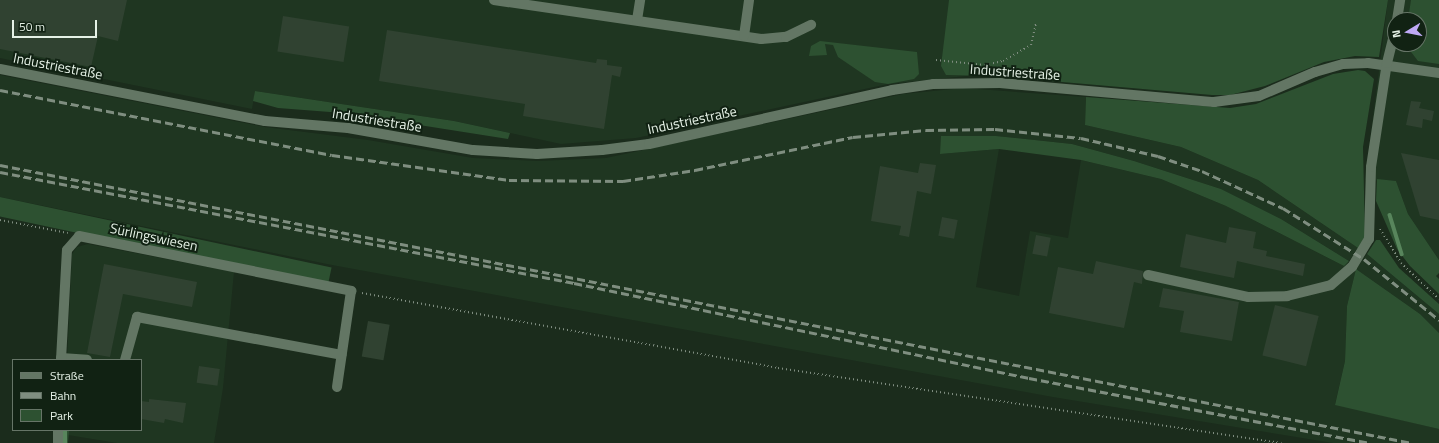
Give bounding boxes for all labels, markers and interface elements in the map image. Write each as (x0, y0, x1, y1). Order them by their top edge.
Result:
scale bar (14, 12, 99, 38)
north arrow (1387, 12, 1427, 52)
text: 50 m (19, 17, 45, 36)
text: N (1388, 29, 1405, 39)
street label: Industriestraße (12, 49, 104, 83)
street label: Industriestraße (969, 60, 1061, 84)
street label: Industriestraße (646, 102, 738, 138)
street label: Industriestraße (331, 105, 423, 135)
street label: Sürlingswiesen (109, 220, 199, 254)
legend (12, 359, 142, 431)
text: Straße (50, 366, 84, 385)
text: Bahn (50, 386, 76, 405)
text: Park (50, 406, 73, 425)

